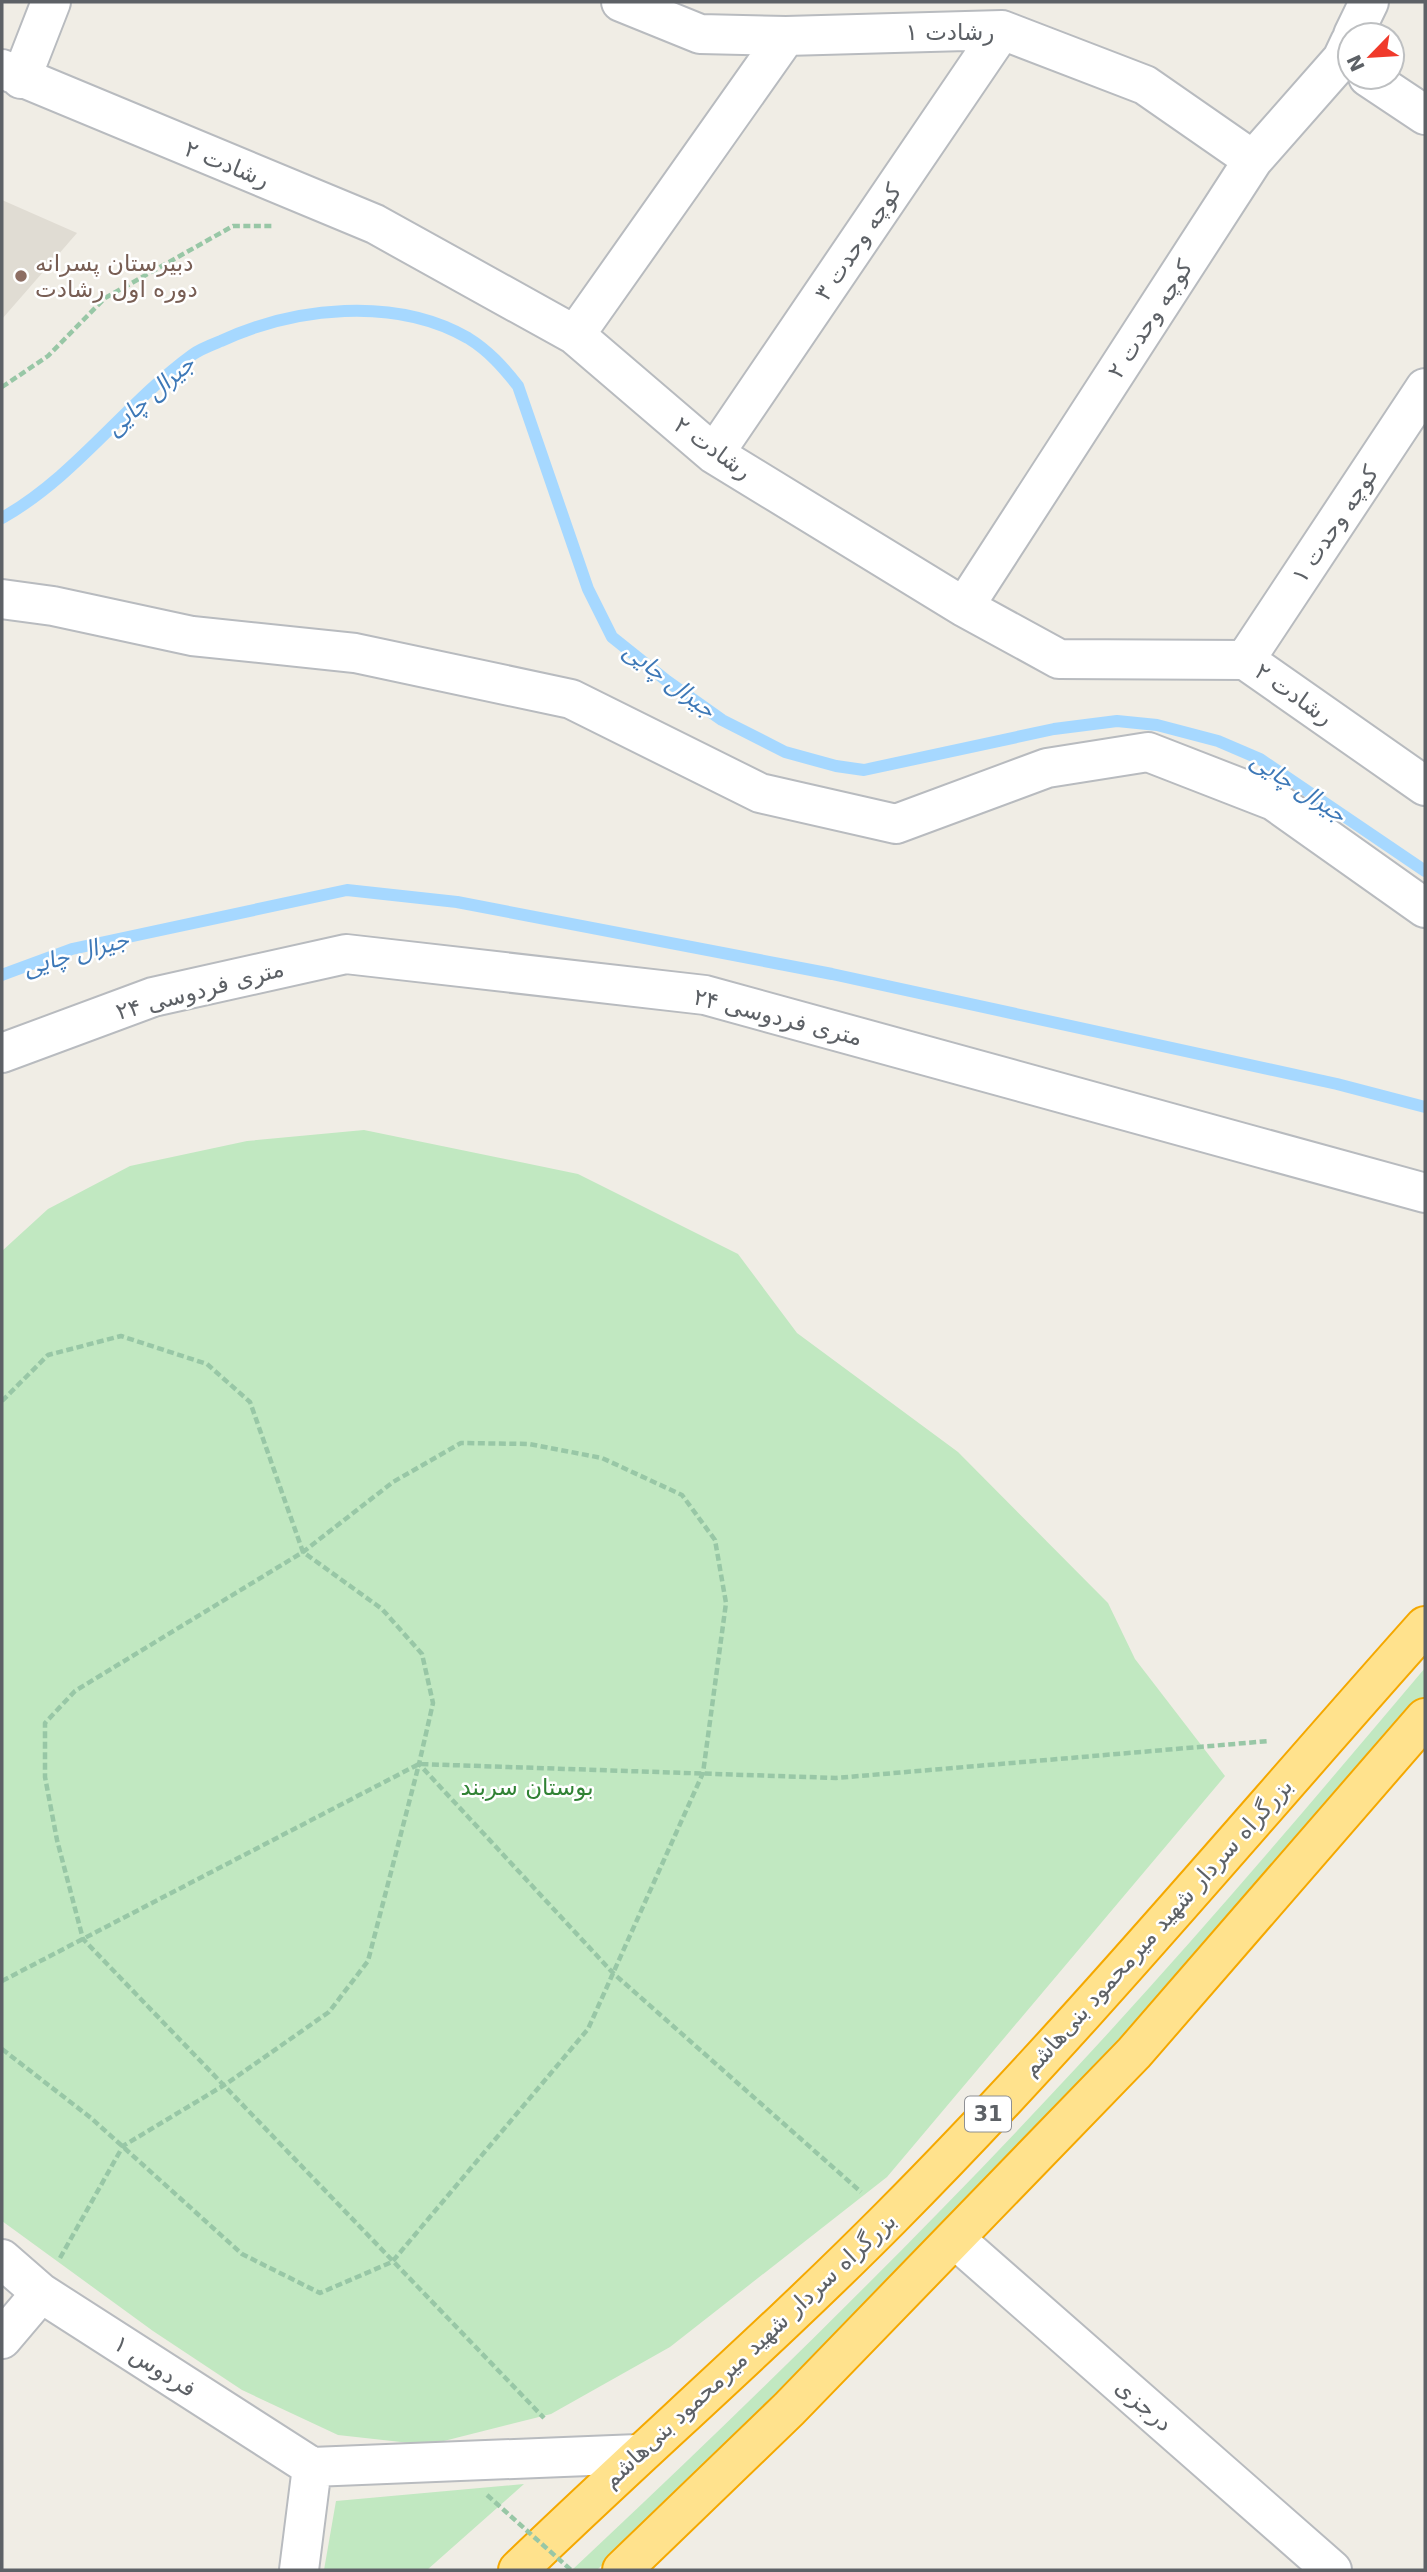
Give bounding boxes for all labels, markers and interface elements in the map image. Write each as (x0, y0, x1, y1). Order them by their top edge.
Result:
street label: رشادت ۱ (906, 19, 994, 46)
north arrow (1336, 21, 1406, 91)
text: N (1342, 51, 1369, 75)
street label: رشادت ۲ (181, 135, 273, 194)
street label: کوچه وحدت ۳ (809, 179, 907, 306)
place label: دبیرستان پسرانه دوره اول رشادت (35, 250, 198, 303)
street label: کوچه وحدت ۲ (1102, 255, 1199, 383)
marker: دبیرستان پسرانه دوره اول رشادت (13, 268, 29, 284)
water label: جیرال چایی (100, 348, 202, 443)
street label: رشادت ۲ (669, 411, 757, 485)
street label: کوچه وحدت ۱ (1286, 461, 1384, 588)
water label: جیرال چایی (617, 636, 722, 726)
street label: رشادت ۲ (1250, 658, 1338, 731)
water label: جیرال چایی (1245, 746, 1353, 830)
water label: جیرال چایی (20, 924, 133, 983)
street label: ۲۴ متری فردوسی (113, 955, 287, 1026)
street label: ۲۴ متری فردوسی (691, 983, 865, 1051)
street label: بزرگراه سردار شهید میرمحمود بنی‌هاشم (1017, 1773, 1298, 2082)
park label: بوستان سربند (460, 1774, 594, 1801)
road number: 31 (965, 2096, 1011, 2132)
street label: بزرگراه سردار شهید میرمحمود بنی‌هاشم (597, 2207, 901, 2494)
street label: فردوس ۱ (108, 2330, 201, 2403)
street label: درجزی (1110, 2373, 1178, 2437)

